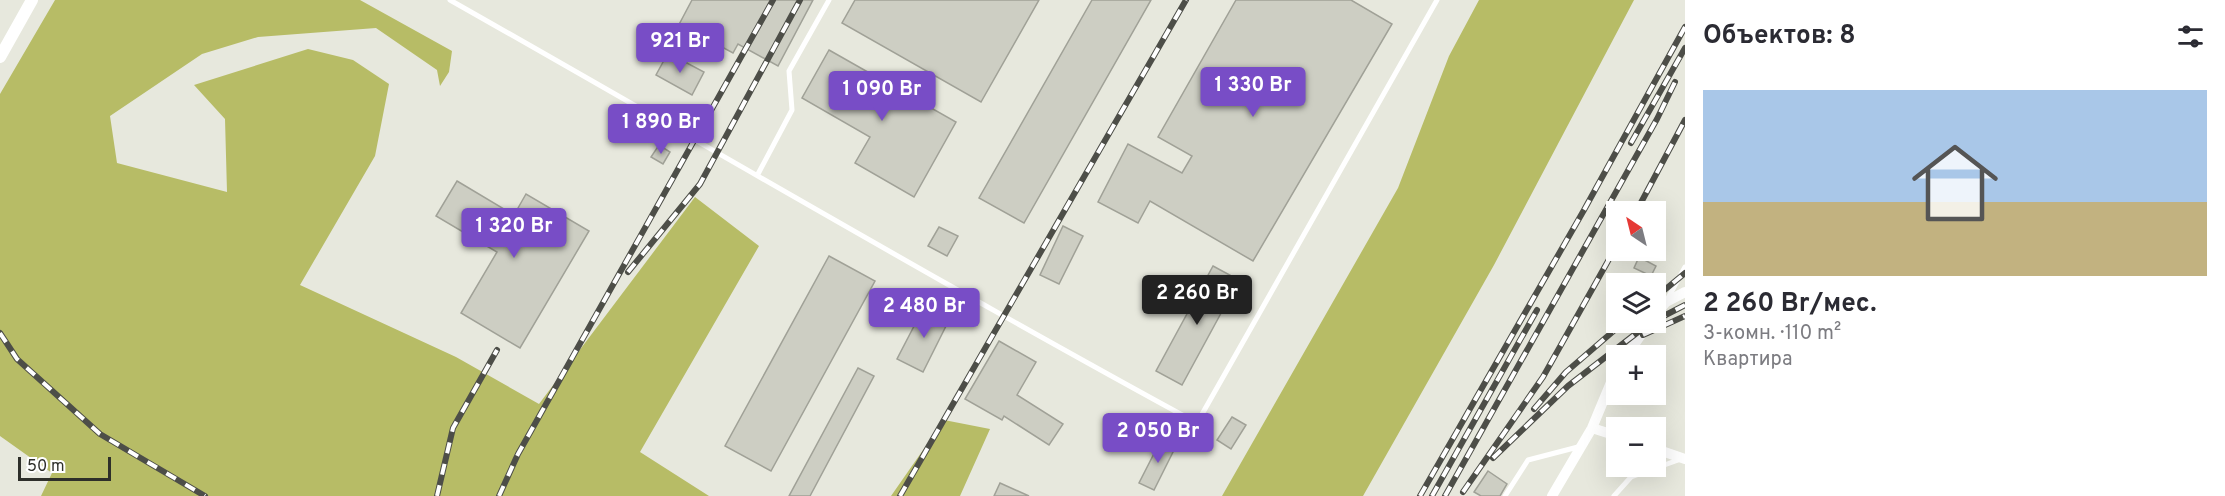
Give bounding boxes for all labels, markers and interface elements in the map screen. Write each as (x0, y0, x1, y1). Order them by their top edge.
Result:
text: Объектов: 8 (1703, 20, 1856, 53)
icon: filters (2174, 20, 2207, 53)
pin: 921 Br (631, 23, 729, 74)
text: 921 Br (650, 29, 710, 55)
pin: 1 330 Br (1191, 67, 1315, 118)
pin: 1 090 Br (820, 71, 944, 122)
text: 1 330 Br (1215, 73, 1291, 99)
text: 1 090 Br (843, 77, 921, 103)
pin: 1 890 Br (599, 104, 723, 155)
text: 1 890 Br (622, 110, 700, 136)
icon: home (1901, 129, 2009, 237)
north arrow (1606, 201, 1666, 261)
map controls (1606, 201, 1666, 477)
pin: 1 320 Br (452, 208, 576, 259)
text: 1 320 Br (475, 214, 553, 240)
button: layers (1606, 273, 1666, 333)
pin: 2 260 Br (1135, 275, 1259, 326)
text: 2 260 Br (1156, 281, 1238, 307)
pin: 2 480 Br (862, 288, 986, 339)
text: 2 260 Br/мес. (1703, 288, 1877, 321)
text: 2 480 Br (883, 294, 965, 320)
text: 3-комн. · 110 m² (1703, 321, 1841, 347)
button: + (1606, 345, 1666, 405)
text: Квартира (1703, 347, 1792, 373)
pin: 2 050 Br (1096, 413, 1220, 464)
button: − (1606, 417, 1666, 477)
text: 2 050 Br (1117, 419, 1199, 445)
scale bar (18, 454, 111, 482)
text: 50 m (27, 457, 65, 477)

